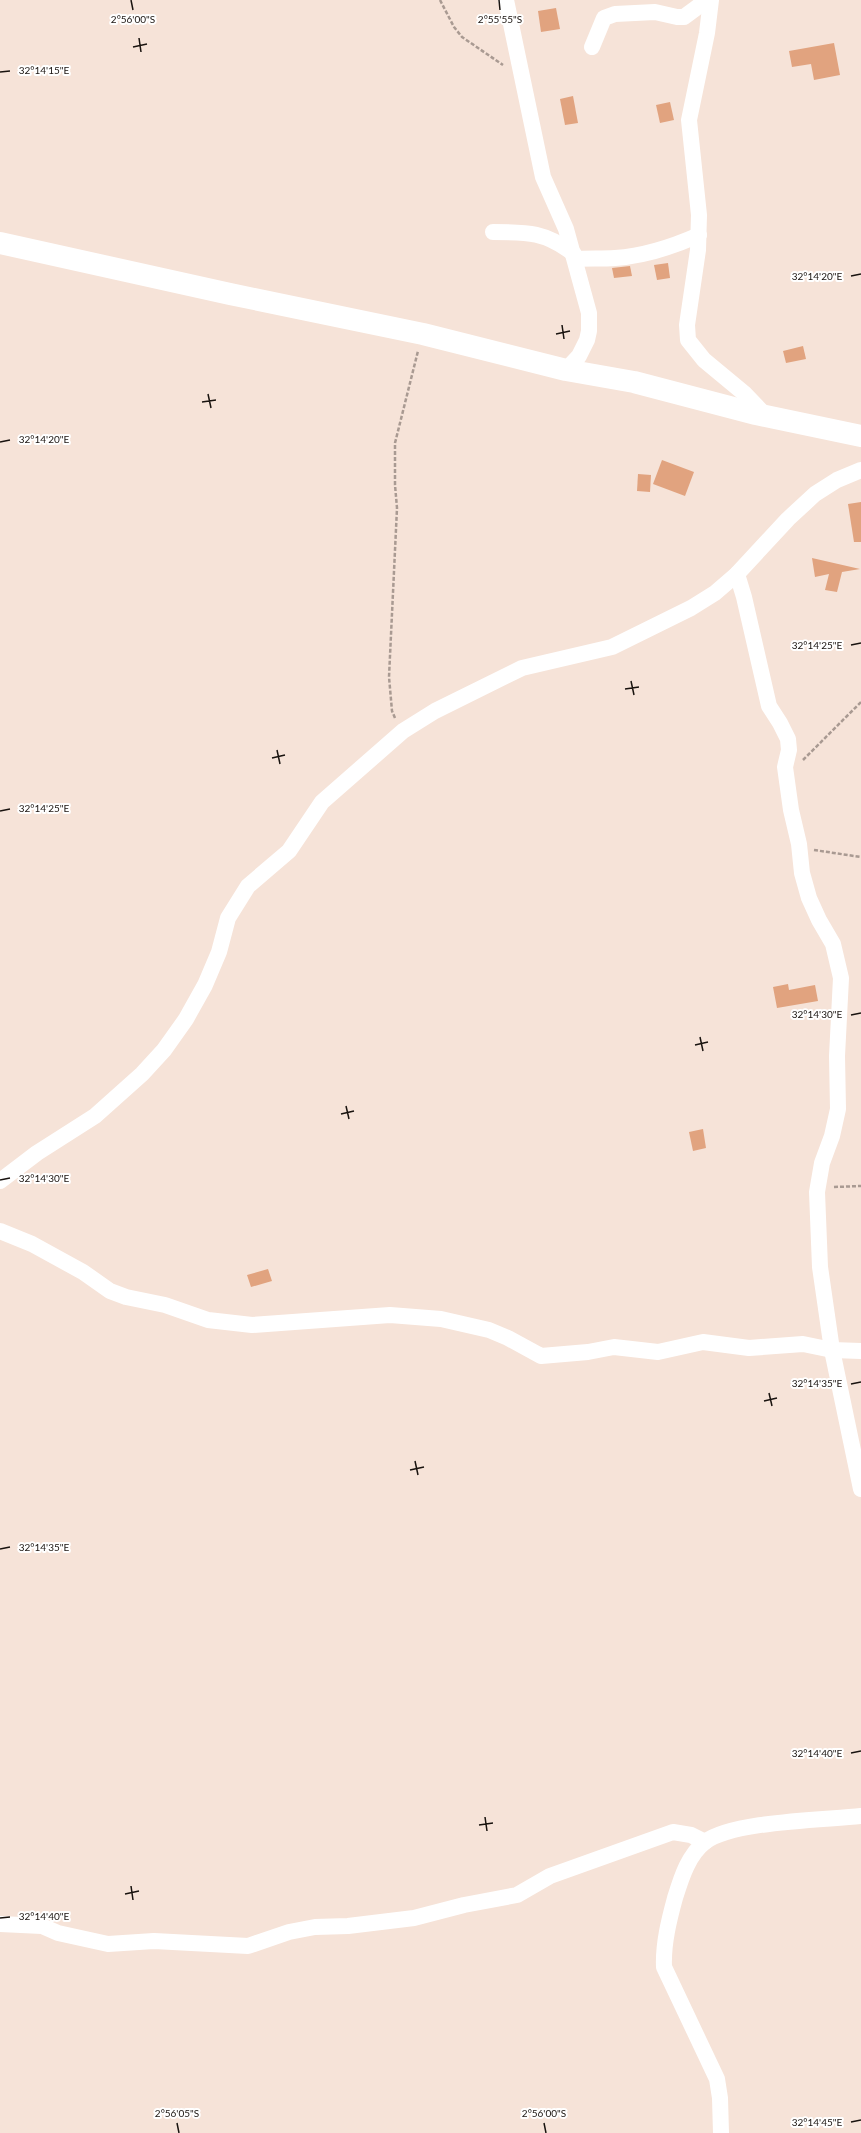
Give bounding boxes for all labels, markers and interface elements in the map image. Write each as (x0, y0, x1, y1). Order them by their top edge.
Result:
text: 2°56'00"S (111, 13, 155, 25)
text: 2°55'55"S (478, 13, 522, 25)
text: 32°14'15"E (19, 64, 69, 76)
text: 32°14'20"E (792, 270, 842, 282)
text: 32°14'20"E (19, 433, 69, 445)
text: 32°14'25"E (792, 639, 842, 651)
text: 32°14'25"E (19, 802, 69, 814)
text: 32°14'30"E (792, 1008, 842, 1020)
text: 32°14'30"E (19, 1172, 69, 1184)
text: 32°14'35"E (792, 1377, 842, 1389)
text: 32°14'35"E (19, 1541, 69, 1553)
text: 32°14'40"E (792, 1747, 842, 1759)
text: 32°14'40"E (19, 1910, 69, 1922)
text: 2°56'05"S (155, 2107, 199, 2119)
text: 2°56'00"S (522, 2107, 566, 2119)
text: 32°14'45"E (792, 2116, 842, 2128)

